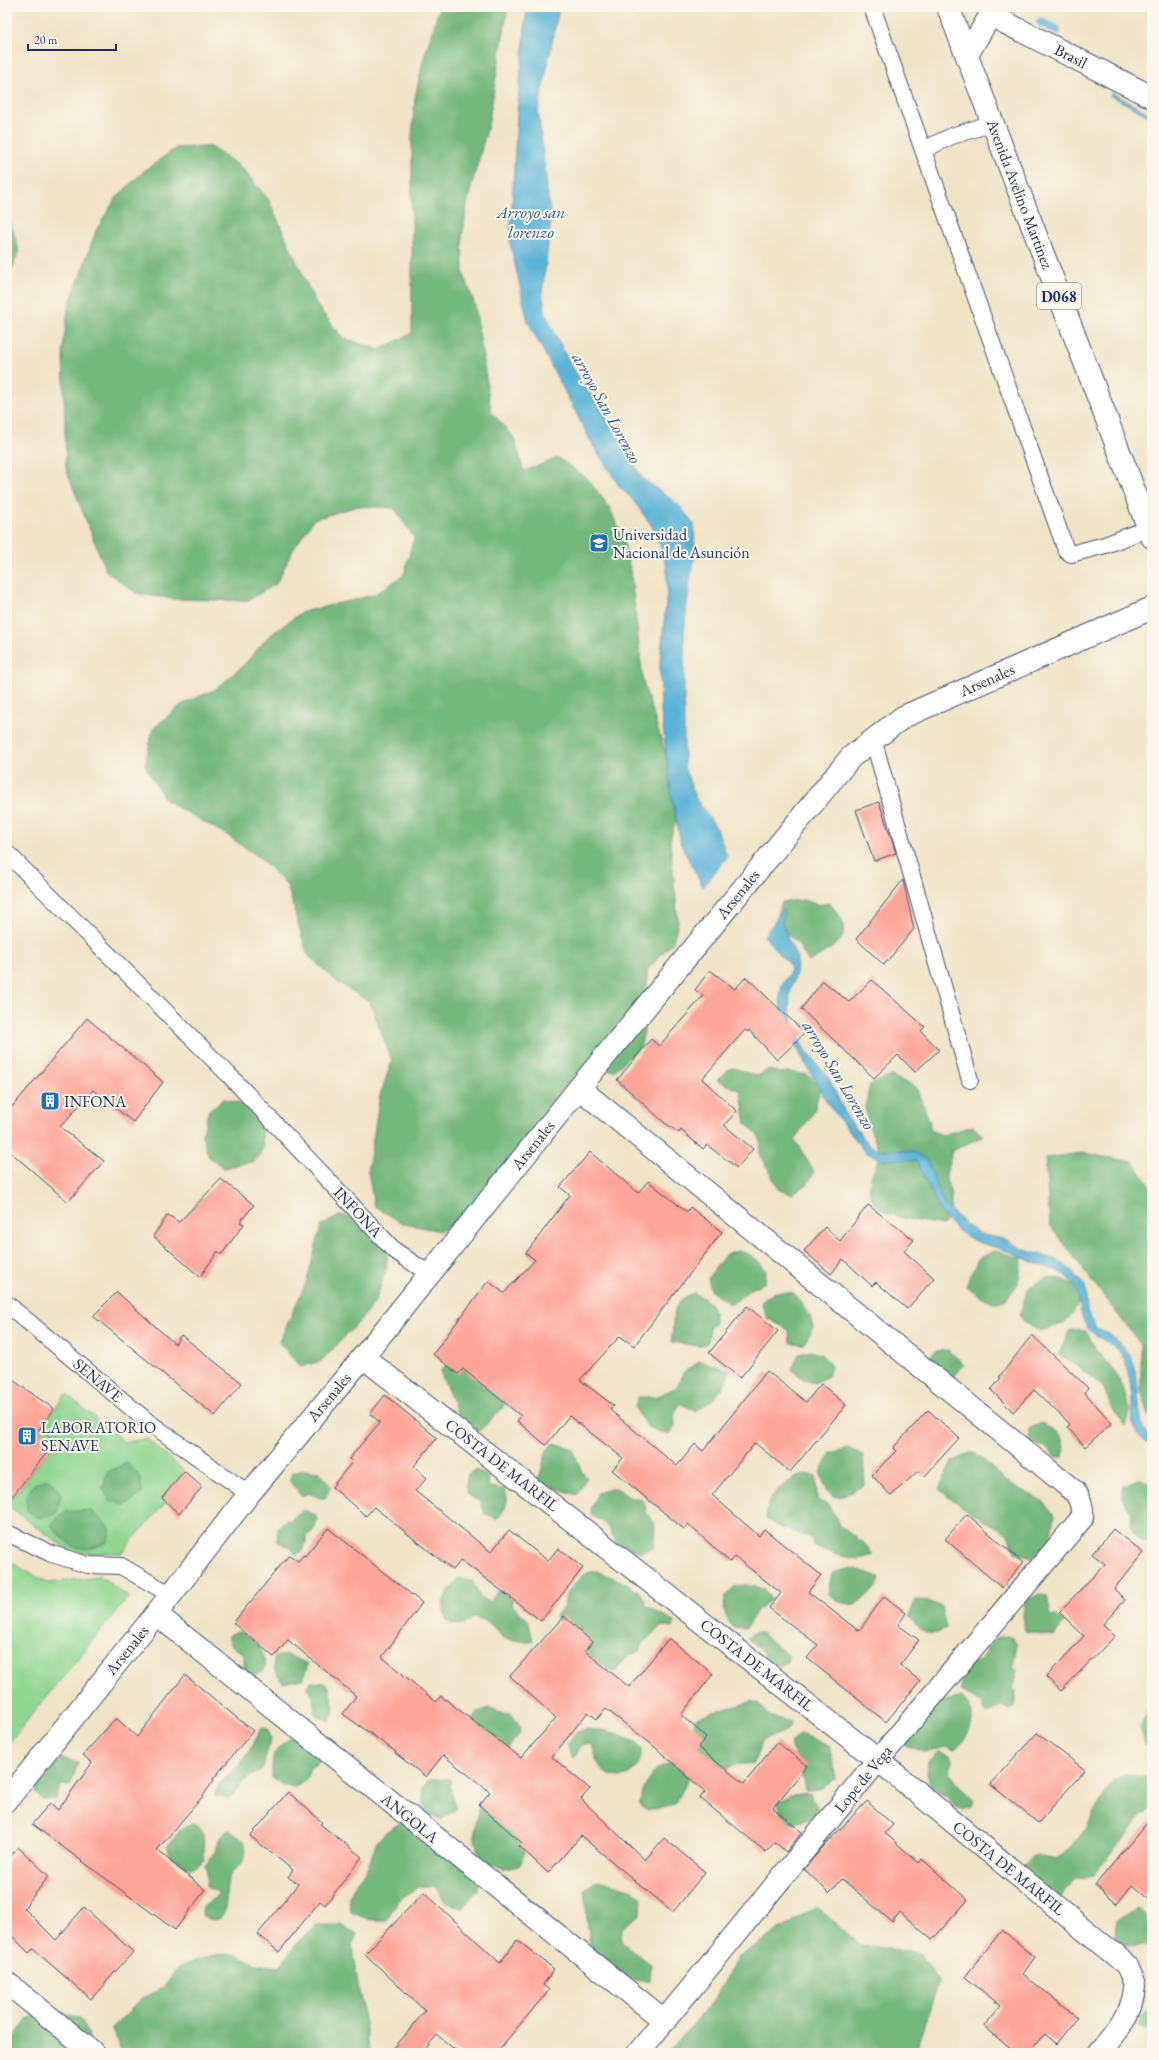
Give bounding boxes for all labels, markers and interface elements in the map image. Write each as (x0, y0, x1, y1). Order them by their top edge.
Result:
scale bar (28, 26, 116, 52)
text: 20 m (34, 32, 58, 48)
street label: Brasil (1051, 39, 1091, 73)
street label: Avenida Avelino Martinez (981, 115, 1058, 272)
water label: Arroyo san lorenzo (495, 201, 565, 243)
road number: D068 (1037, 283, 1081, 309)
water label: arroyo San Lorenzo (567, 348, 647, 468)
place label: Universidad Nacional de Asunción (613, 524, 750, 563)
school or university icon: Universidad Nacional de Asunción (588, 532, 610, 554)
street label: Arsenales (955, 659, 1018, 702)
street label: Arsenales (711, 865, 764, 924)
water label: arroyo San Lorenzo (797, 1016, 880, 1134)
building icon: INFONA (39, 1090, 61, 1112)
place label: INFONA (64, 1091, 127, 1112)
street label: Arsenales (506, 1116, 559, 1175)
street label: INFONA (329, 1182, 388, 1243)
street label: SENAVE (69, 1353, 127, 1407)
street label: Arsenales (302, 1368, 356, 1427)
street label: COSTA DE MARFIL (441, 1414, 564, 1516)
place label: LABORATORIO SENAVE (41, 1417, 156, 1456)
building icon: LABORATORIO SENAVE (16, 1425, 38, 1447)
street label: COSTA DE MARFIL (696, 1614, 819, 1716)
street label: Arsenales (100, 1621, 153, 1680)
street label: Lope de Vega (829, 1740, 897, 1817)
street label: ANGOLA (376, 1788, 444, 1848)
street label: COSTA DE MARFIL (948, 1816, 1070, 1920)

